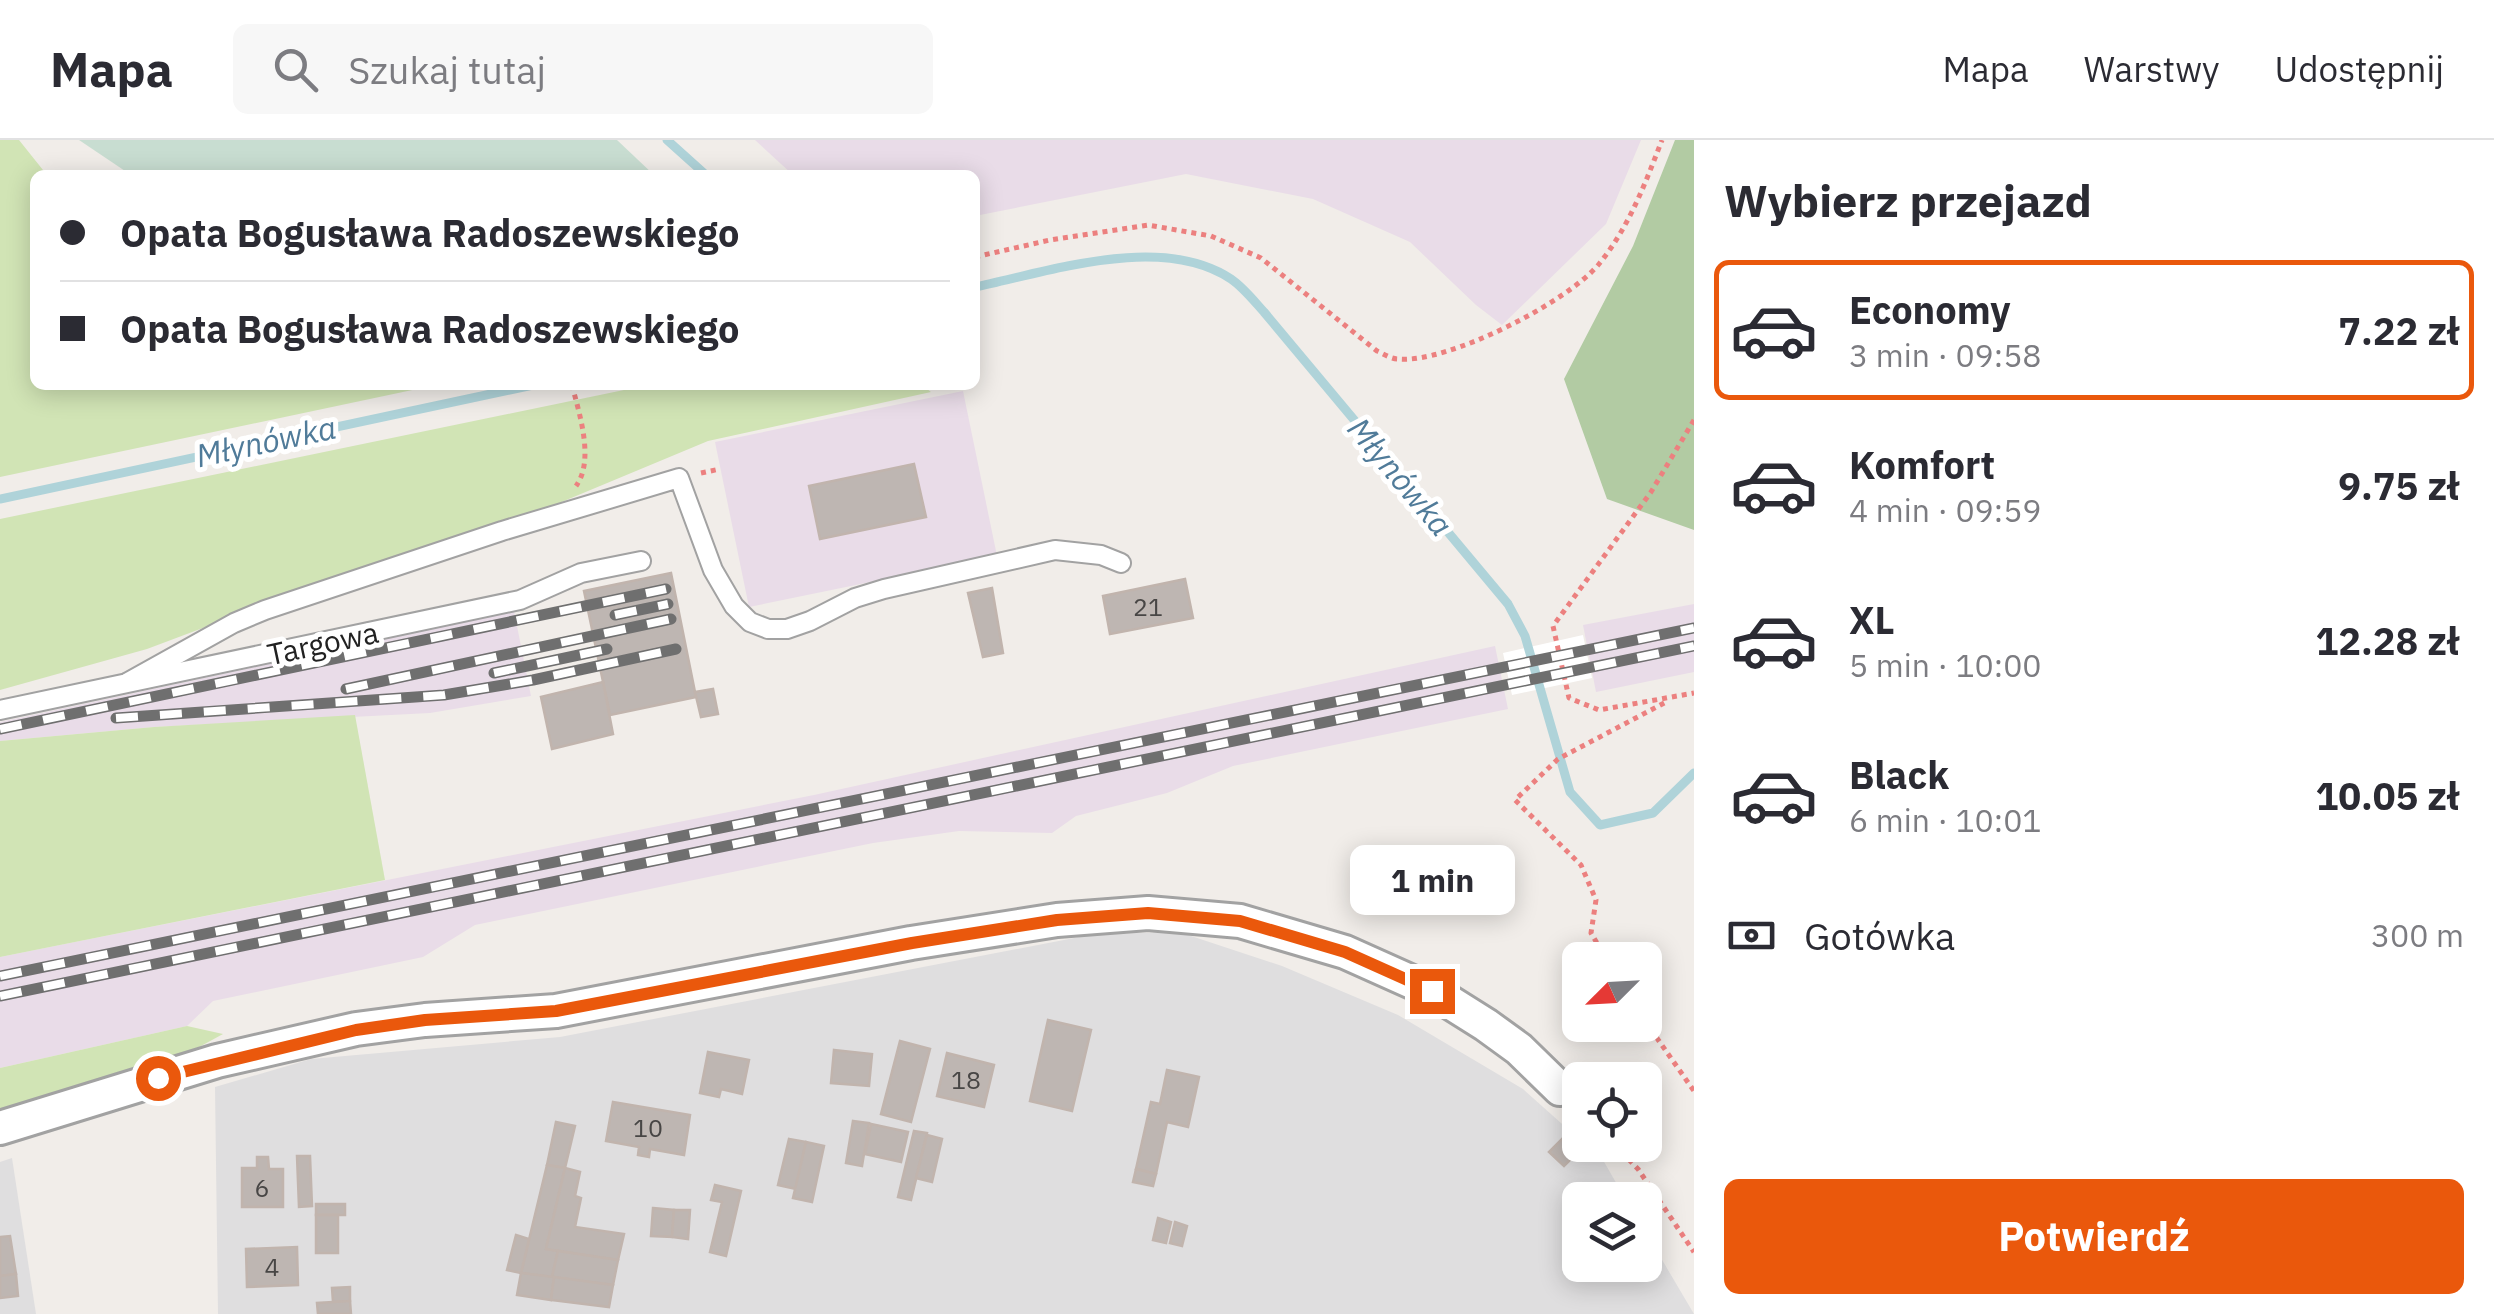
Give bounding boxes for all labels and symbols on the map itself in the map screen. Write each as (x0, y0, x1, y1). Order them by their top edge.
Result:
water label: Młynówka (192, 406, 340, 476)
water label: Młynówka (1339, 408, 1463, 544)
house number: 21 (1133, 590, 1163, 623)
street label: Targowa (264, 612, 382, 673)
callout: 1 min (1350, 846, 1514, 916)
north arrow (1562, 942, 1662, 1042)
route end (1410, 969, 1455, 1014)
route start (136, 1056, 181, 1101)
house number: 18 (951, 1063, 981, 1096)
house number: 10 (633, 1111, 663, 1144)
house number: 6 (254, 1171, 270, 1204)
house number: 4 (264, 1250, 280, 1283)

